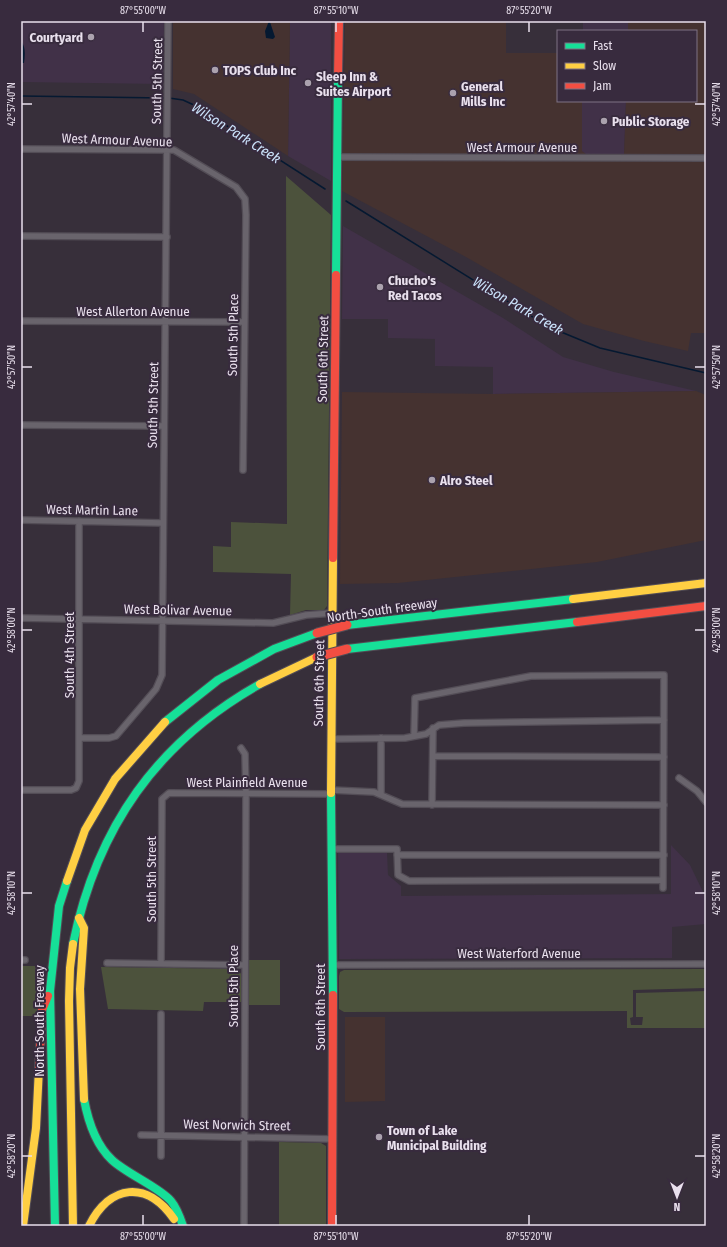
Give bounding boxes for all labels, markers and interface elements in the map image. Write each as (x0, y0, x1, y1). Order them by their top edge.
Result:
text: 87°55'00"W (120, 5, 167, 17)
text: 87°55'10"W (314, 5, 359, 17)
text: 87°55'20"W (506, 5, 552, 17)
place label: Courtyard (30, 30, 83, 45)
legend (557, 30, 697, 102)
marker: Courtyard (86, 32, 96, 42)
street label: South 5th Street (149, 37, 165, 124)
text: Fast (593, 39, 612, 53)
text: Slow (593, 59, 616, 73)
place label: TOPS Club Inc (223, 63, 296, 78)
marker: TOPS Club Inc (210, 65, 220, 75)
place label: Sleep Inn & Suites Airport (316, 69, 391, 99)
marker: Sleep Inn & Suites Airport (303, 78, 313, 88)
place label: General Mills Inc (461, 79, 506, 109)
text: Jam (593, 79, 611, 93)
text: 42°57'40"N (6, 82, 18, 126)
text: 42°57'40"N (711, 82, 723, 126)
marker: General Mills Inc (448, 88, 458, 98)
water label: Wilson Park Creek (188, 99, 284, 167)
place label: Public Storage (612, 114, 690, 129)
marker: Public Storage (599, 116, 609, 126)
street label: West Armour Avenue (61, 131, 173, 149)
street label: West Armour Avenue (467, 140, 577, 155)
place label: Chucho's Red Tacos (388, 273, 442, 303)
water label: Wilson Park Creek (470, 273, 566, 339)
marker: Chucho's Red Tacos (375, 282, 385, 292)
street label: South 5th Place (225, 294, 241, 376)
street label: West Allerton Avenue (76, 304, 190, 319)
street label: South 6th Street (315, 315, 331, 403)
text: 42°57'50"N (6, 345, 18, 389)
text: 42°57'50"N (711, 345, 723, 389)
street label: South 5th Street (145, 361, 161, 448)
place label: Alro Steel (439, 473, 493, 488)
marker: Alro Steel (427, 475, 437, 485)
street label: West Martin Lane (46, 502, 138, 518)
street label: North-South Freeway (326, 595, 438, 625)
street label: West Bolivar Avenue (124, 602, 232, 618)
text: 42°58'00"N (6, 607, 18, 653)
text: 42°58'00"N (711, 607, 723, 653)
street label: South 4th Street (62, 611, 77, 698)
street label: South 6th Street (311, 639, 327, 727)
street label: West Plainfield Avenue (186, 775, 308, 790)
street label: South 5th Street (144, 835, 159, 922)
text: 42°58'10"N (6, 871, 18, 915)
text: 42°58'10"N (711, 871, 723, 915)
street label: South 5th Place (226, 945, 241, 1027)
street label: West Waterford Avenue (457, 946, 581, 961)
street label: South 6th Street (313, 963, 328, 1050)
street label: North-South Freeway (32, 965, 47, 1077)
street label: West Norwich Street (183, 1117, 292, 1133)
place label: Town of Lake Municipal Building (387, 1123, 487, 1153)
marker: Town of Lake Municipal Building (374, 1132, 384, 1142)
text: 42°58'20"N (6, 1134, 18, 1178)
text: 42°58'20"N (711, 1134, 723, 1178)
north arrow (657, 1177, 697, 1217)
text: N (674, 1200, 680, 1213)
text: 87°55'00"W (120, 1231, 167, 1243)
text: 87°55'10"W (314, 1231, 359, 1243)
text: 87°55'20"W (506, 1231, 552, 1243)

